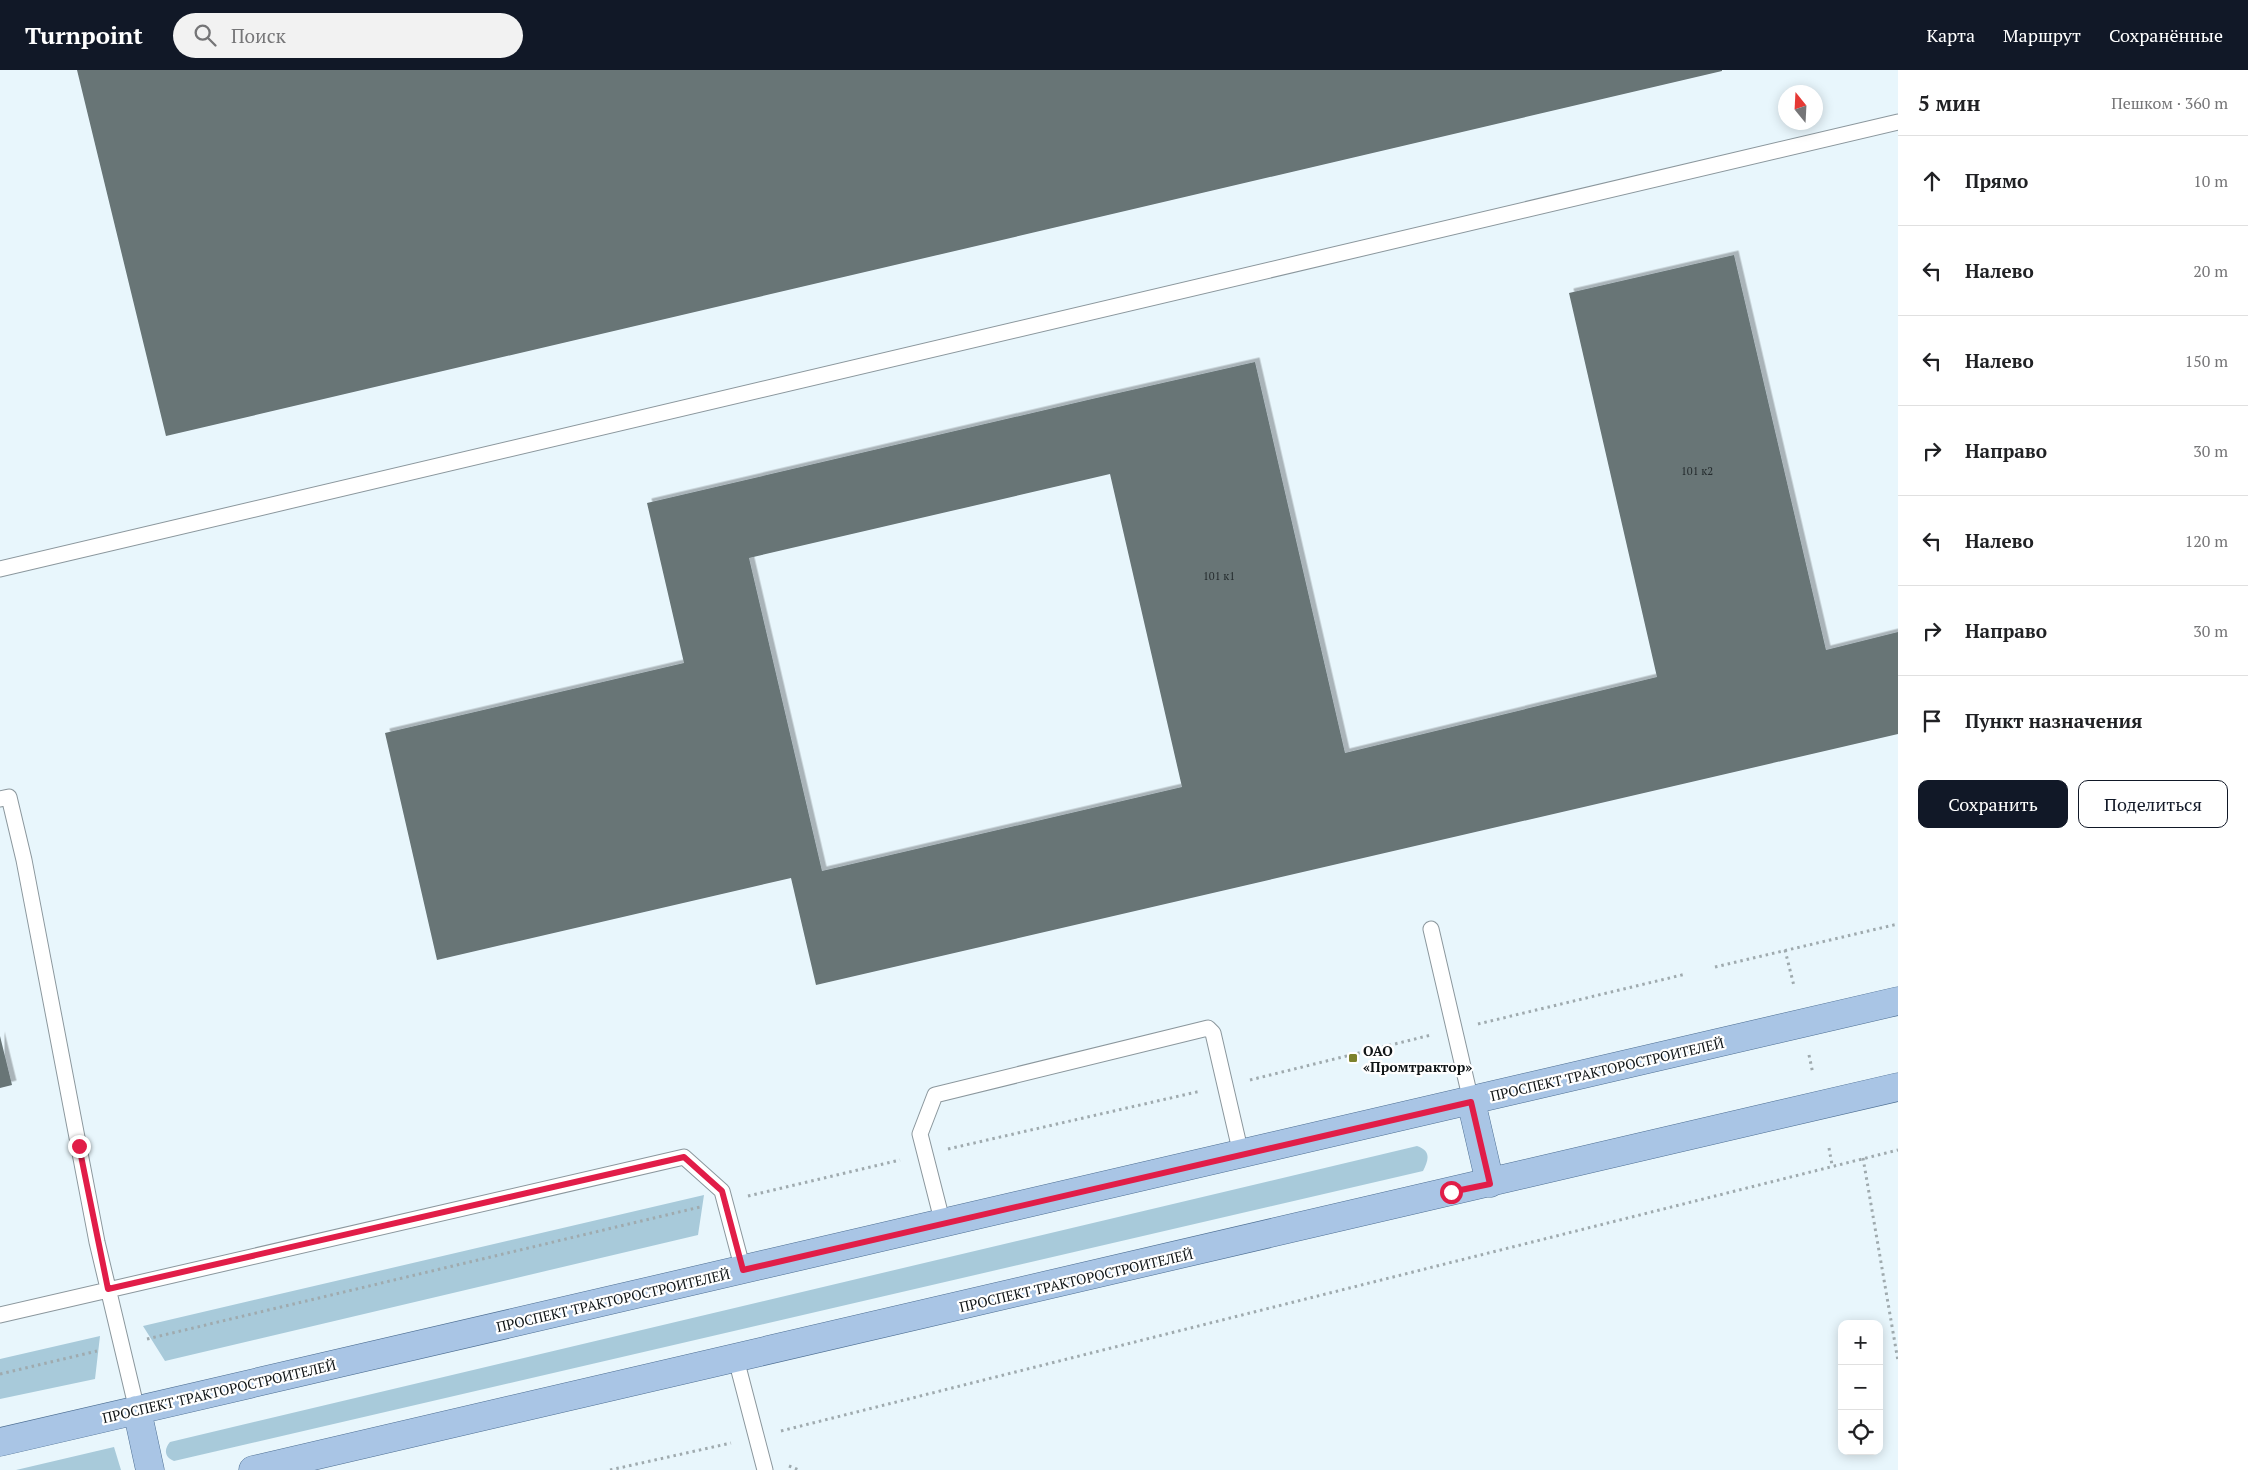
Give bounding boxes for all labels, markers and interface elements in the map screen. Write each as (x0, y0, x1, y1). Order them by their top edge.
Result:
search box (173, 13, 523, 58)
text: Turnpoint (25, 19, 143, 51)
icon: search (191, 21, 219, 49)
text: Поиск (231, 23, 286, 48)
text: Карта (1926, 23, 1975, 47)
text: Маршрут (2003, 23, 2081, 47)
text: Сохранённые (2109, 23, 2223, 47)
north arrow (1778, 85, 1823, 130)
text: 5 мин (1918, 89, 1980, 117)
text: Пешком · 360 m (2111, 92, 2228, 114)
icon: ahead (1918, 167, 1946, 195)
text: Прямо (1965, 168, 2028, 193)
text: 10 m (2193, 170, 2228, 192)
icon: left (1918, 257, 1946, 285)
text: Налево (1965, 258, 2034, 283)
text: 20 m (2193, 260, 2228, 282)
icon: left (1918, 347, 1946, 375)
text: Налево (1965, 348, 2034, 373)
text: 150 m (2185, 350, 2228, 372)
icon: right (1918, 437, 1946, 465)
text: Направо (1965, 438, 2047, 463)
text: 30 m (2193, 440, 2228, 462)
house number: 101 к2 (1681, 464, 1713, 478)
icon: left (1918, 527, 1946, 555)
text: Налево (1965, 528, 2034, 553)
text: 120 m (2185, 530, 2228, 552)
house number: 101 к1 (1203, 569, 1235, 583)
icon: right (1918, 617, 1946, 645)
text: Направо (1965, 618, 2047, 643)
text: 30 m (2193, 620, 2228, 642)
icon: arrive (1918, 707, 1946, 735)
text: Пункт назначения (1965, 708, 2142, 733)
button: Сохранить (1918, 780, 2068, 828)
button: Поделиться (2078, 780, 2228, 828)
street label: ПРОСПЕКТ ТРАКТОРОСТРОИТЕЛЕЙ (1488, 1033, 1726, 1105)
place label: ОАО «Промтрактор» (1363, 1041, 1472, 1076)
marker: ОАО «Промтрактор» (1347, 1052, 1359, 1064)
route end (68, 1135, 91, 1158)
route start (1440, 1181, 1463, 1204)
street label: ПРОСПЕКТ ТРАКТОРОСТРОИТЕЛЕЙ (957, 1244, 1195, 1316)
street label: ПРОСПЕКТ ТРАКТОРОСТРОИТЕЛЕЙ (494, 1264, 732, 1336)
map controls (1838, 1320, 1883, 1455)
button: + (1838, 1320, 1883, 1365)
street label: ПРОСПЕКТ ТРАКТОРОСТРОИТЕЛЕЙ (100, 1355, 338, 1427)
button: − (1838, 1365, 1883, 1410)
button: locate (1838, 1410, 1883, 1455)

